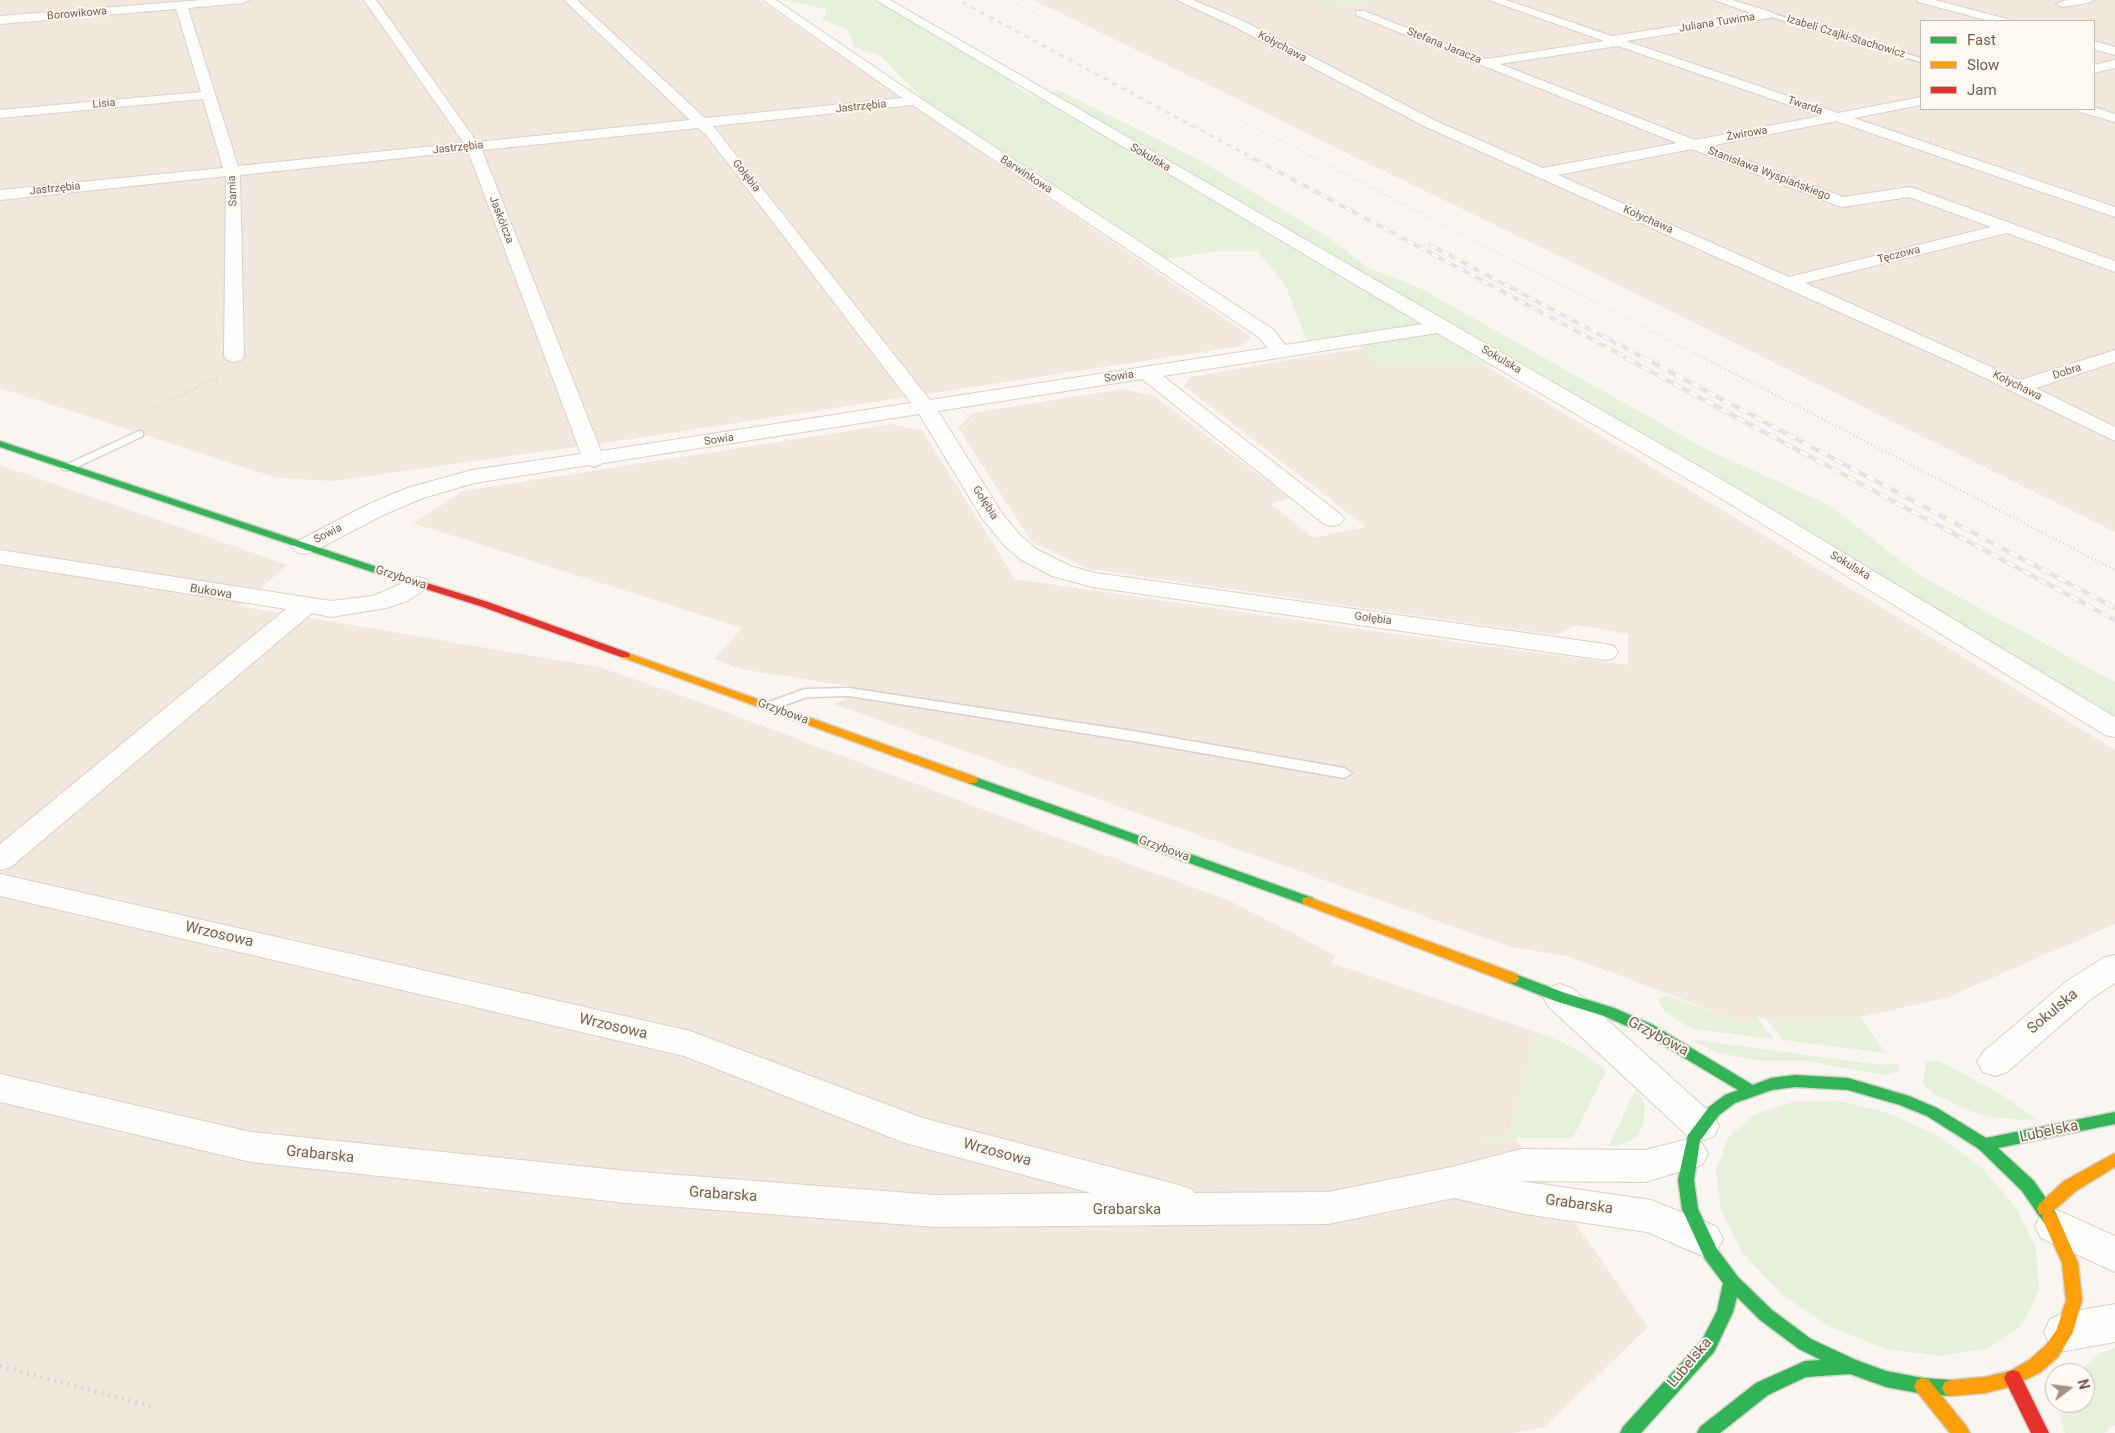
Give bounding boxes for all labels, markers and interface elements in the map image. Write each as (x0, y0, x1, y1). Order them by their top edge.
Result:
street label: Borowikowa (47, 5, 107, 23)
street label: Juliana Tuwima (1678, 10, 1756, 36)
street label: Izabeli Czajki-Stachowicz (1785, 13, 1907, 61)
legend (1920, 20, 2095, 110)
street label: Stefana Jaracza (1405, 25, 1483, 67)
street label: Kołychawa (1255, 29, 1309, 65)
text: Fast (1967, 31, 1996, 49)
text: Slow (1967, 56, 1999, 74)
text: Jam (1967, 81, 1997, 99)
street label: Twarda (1786, 94, 1824, 118)
street label: Lisia (92, 96, 116, 112)
street label: Jastrzębia (835, 98, 887, 116)
street label: Żwirowa (1725, 124, 1769, 144)
street label: Jastrzębia (432, 139, 484, 157)
street label: Sokulska (1127, 141, 1173, 175)
street label: Stanisława Wyspiańskiego (1706, 145, 1832, 203)
street label: Barwinkowa (997, 153, 1055, 197)
street label: Gołębia (729, 157, 763, 195)
street label: Sarnia (226, 175, 240, 207)
street label: Jastrzębia (29, 180, 81, 198)
street label: Jaskółcza (486, 194, 516, 246)
street label: Kołychawa (1621, 203, 1675, 237)
street label: Tęczowa (1876, 243, 1922, 267)
street label: Sokulska (1478, 343, 1524, 377)
street label: Dobra (2051, 361, 2083, 383)
street label: Sowia (1103, 368, 1135, 386)
street label: Kołychawa (1990, 368, 2044, 404)
street label: Sowia (703, 431, 735, 449)
street label: Gołębia (969, 484, 1001, 522)
street label: Sowia (312, 521, 344, 547)
street label: Sokulska (1828, 549, 1872, 583)
street label: Grzybowa (374, 563, 428, 593)
street label: Bukowa (189, 582, 233, 602)
street label: Gołębia (1354, 610, 1392, 628)
street label: Grzybowa (756, 696, 810, 728)
street label: Grzybowa (1137, 833, 1191, 865)
street label: Wrzosowa (183, 918, 255, 952)
street label: Sokulska (2024, 986, 2082, 1038)
street label: Wrzosowa (577, 1010, 649, 1044)
street label: Grzybowa (1625, 1014, 1691, 1060)
street label: Lubelska (2018, 1117, 2080, 1147)
street label: Wrzosowa (961, 1135, 1033, 1171)
street label: Grabarska (285, 1142, 355, 1168)
street label: Grabarska (688, 1184, 758, 1206)
street label: Grabarska (1544, 1191, 1614, 1219)
street label: Grabarska (1093, 1201, 1161, 1219)
street label: Lubelska (1664, 1334, 1716, 1392)
north arrow (2045, 1363, 2095, 1413)
text: N (2075, 1378, 2093, 1391)

